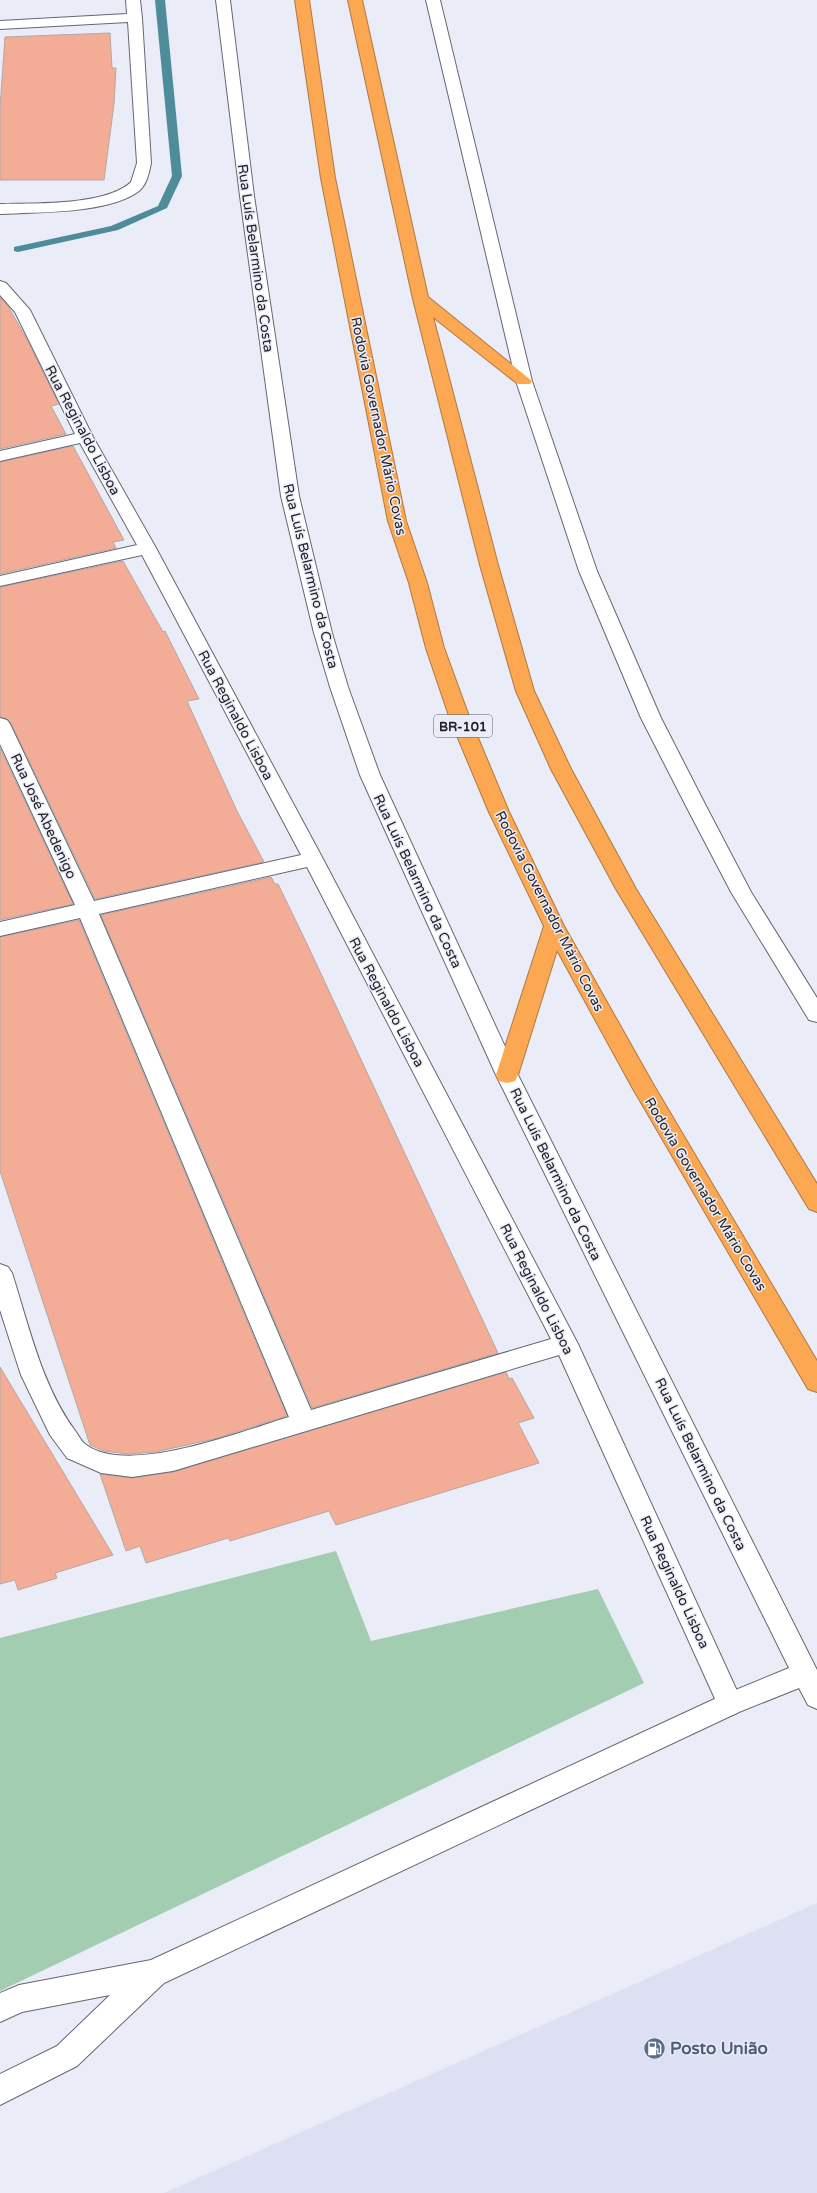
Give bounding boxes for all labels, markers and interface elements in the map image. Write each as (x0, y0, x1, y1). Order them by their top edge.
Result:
street label: Rua Luís Belarmino da Costa (234, 163, 277, 353)
street label: Rodovia Governador Mário Covas (347, 315, 410, 537)
street label: Rua Reginaldo Lisboa (41, 362, 124, 498)
street label: Rua Luís Belarmino da Costa (279, 482, 342, 670)
street label: Rua Reginaldo Lisboa (194, 647, 277, 783)
road number: BR-101 (434, 715, 492, 737)
street label: Rua José Abedenigo (7, 751, 80, 882)
street label: Rua Luís Belarmino da Costa (370, 792, 465, 971)
street label: Rodovia Governador Mário Covas (491, 808, 608, 1015)
street label: Rua Reginaldo Lisboa (345, 934, 428, 1070)
street label: Rua Luís Belarmino da Costa (506, 1085, 605, 1263)
street label: Rodovia Governador Mário Covas (641, 1094, 770, 1294)
street label: Rua Reginaldo Lisboa (496, 1221, 577, 1357)
street label: Rua Luís Belarmino da Costa (651, 1375, 750, 1553)
street label: Rua Reginaldo Lisboa (636, 1513, 713, 1651)
fuel station icon: Posto União (641, 2035, 667, 2061)
place label: Posto União (670, 2038, 768, 2059)

